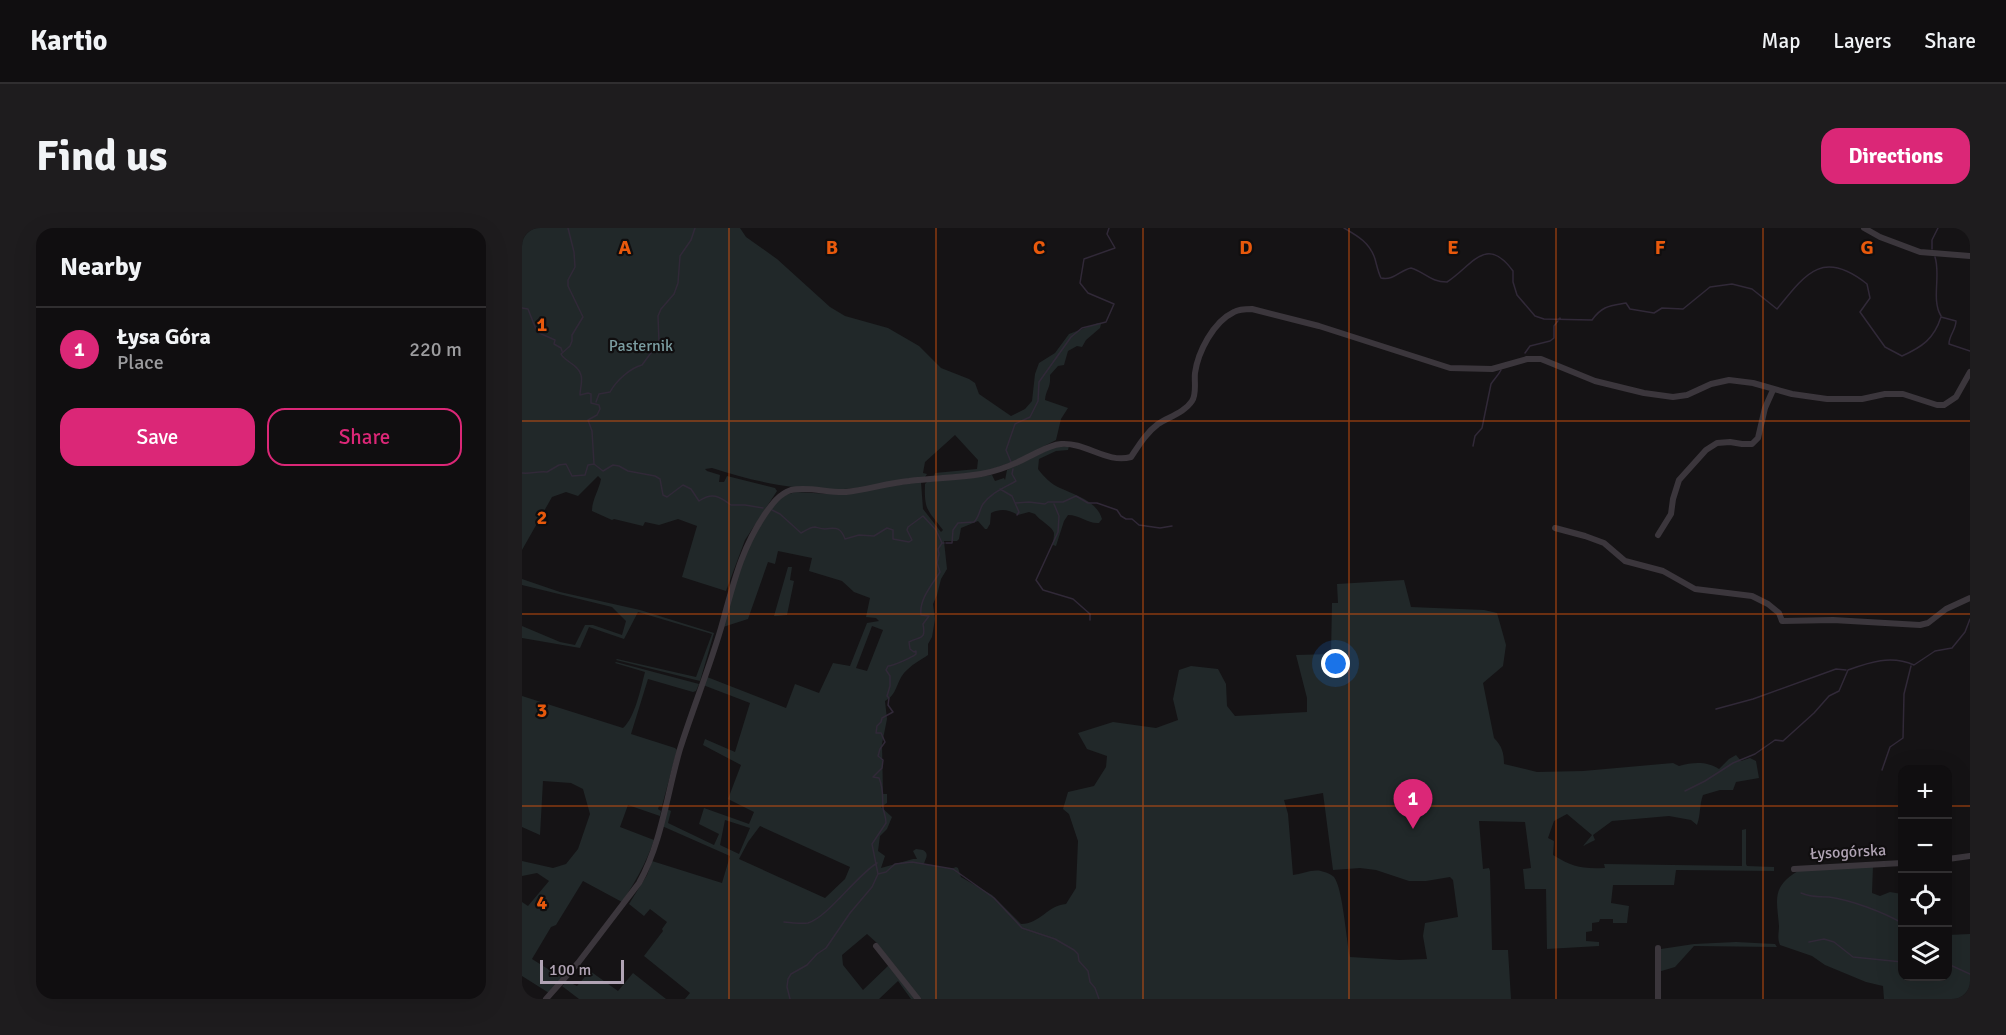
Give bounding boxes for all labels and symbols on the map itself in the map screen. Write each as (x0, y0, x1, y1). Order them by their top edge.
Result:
text: A (619, 235, 632, 260)
text: B (826, 235, 838, 260)
text: C (1033, 235, 1045, 260)
text: D (1239, 235, 1253, 260)
text: E (1447, 235, 1459, 260)
text: F (1655, 235, 1666, 260)
text: G (1860, 235, 1874, 260)
text: 1 (537, 312, 548, 337)
park label: Pasternik (609, 336, 673, 356)
text: 2 (537, 505, 547, 530)
your location (1321, 649, 1350, 678)
text: 3 (537, 698, 547, 723)
pin: 1 (1394, 780, 1432, 829)
street label: Łysogórska (1809, 840, 1887, 864)
text: 4 (537, 890, 548, 915)
scale bar (540, 957, 624, 984)

